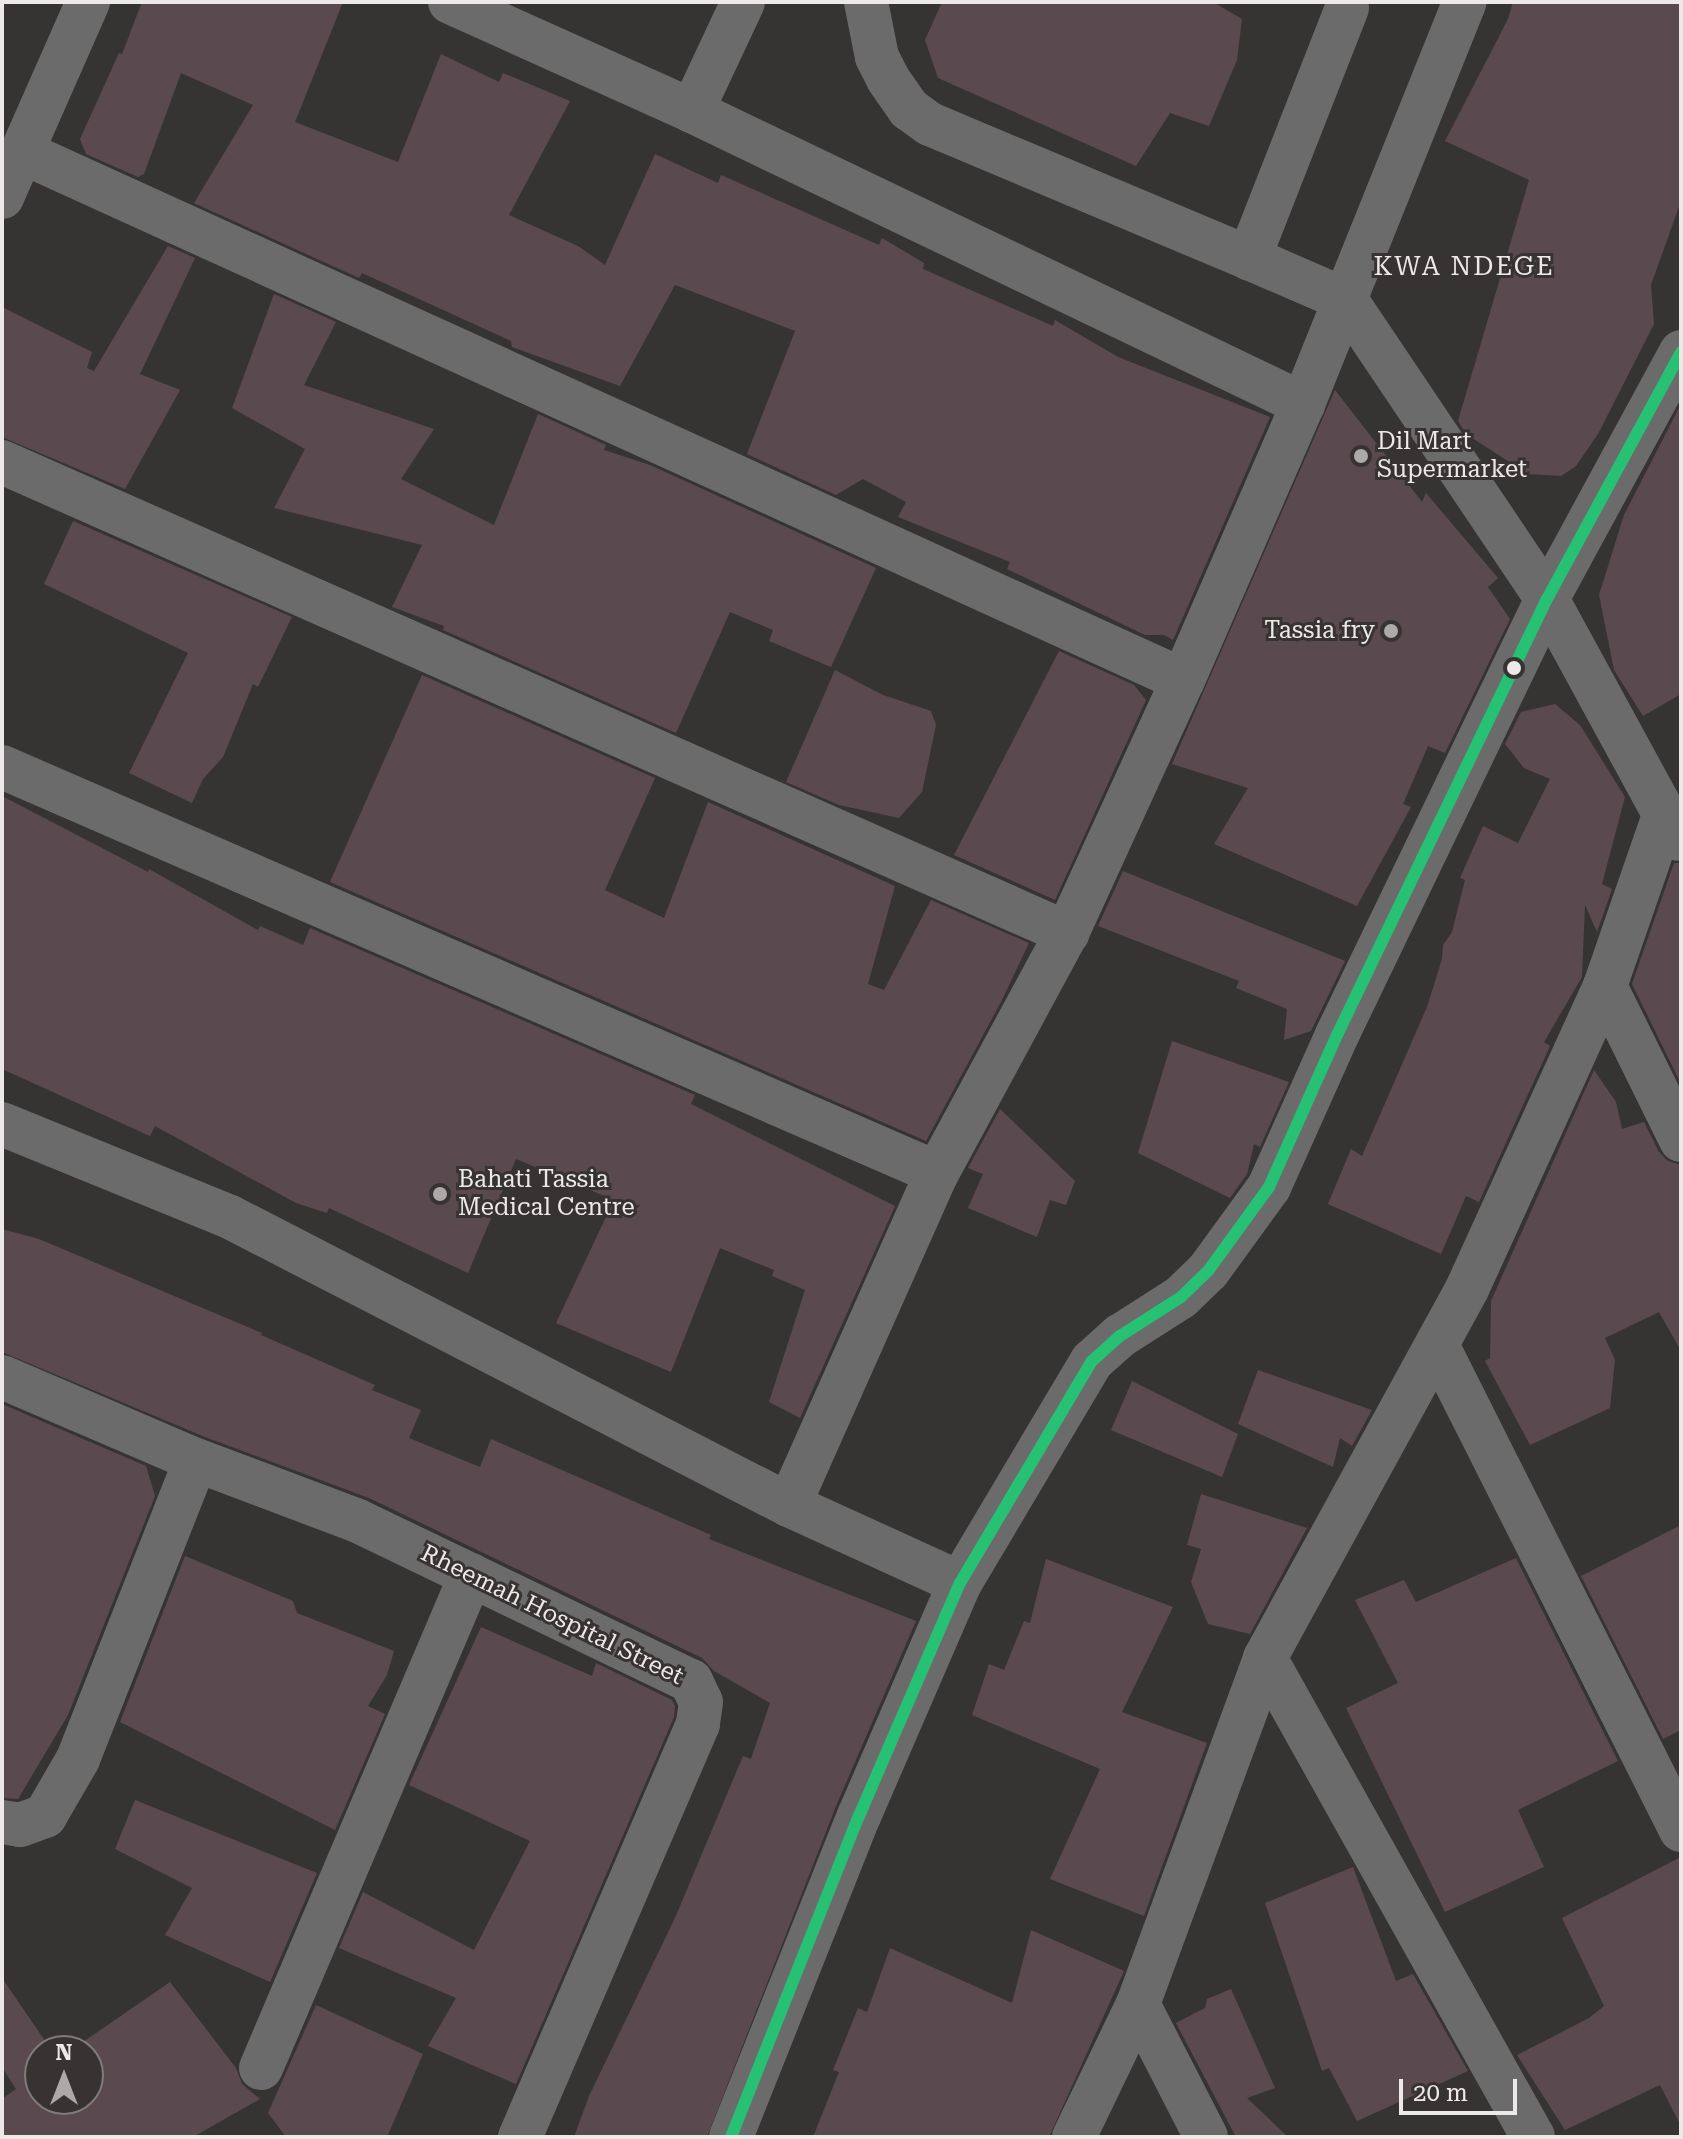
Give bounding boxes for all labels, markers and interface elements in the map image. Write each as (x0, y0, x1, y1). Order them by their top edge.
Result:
district label: KWA NDEGE (1373, 251, 1555, 283)
place label: Dil Mart Supermarket (1377, 428, 1527, 484)
marker: Dil Mart Supermarket (1352, 447, 1370, 465)
place label: Tassia fry (1264, 617, 1375, 645)
marker: Tassia fry (1382, 622, 1400, 640)
unlabelled marker (1506, 660, 1522, 676)
place label: Bahati Tassia Medical Centre (458, 1166, 635, 1222)
marker: Bahati Tassia Medical Centre (429, 1183, 451, 1205)
street label: Rheemah Hospital Street (416, 1539, 688, 1691)
north arrow (24, 2035, 104, 2115)
text: N (56, 2040, 72, 2065)
scale bar (1403, 2063, 1521, 2113)
text: 20 m (1413, 2079, 1468, 2107)

